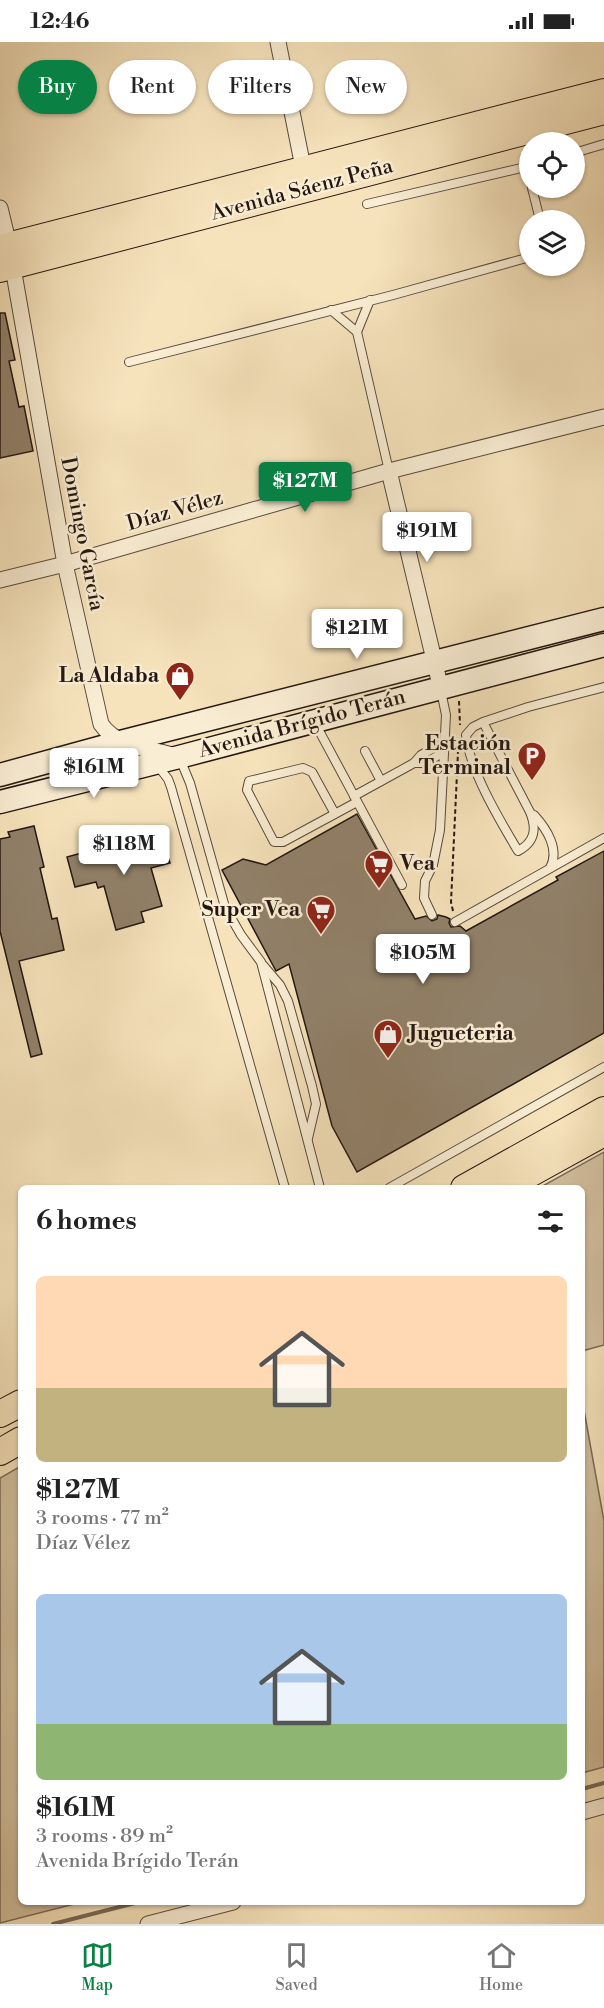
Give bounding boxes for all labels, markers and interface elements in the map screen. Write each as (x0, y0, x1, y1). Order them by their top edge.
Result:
text: 12:46 (30, 8, 89, 35)
chip: Buy (18, 60, 97, 114)
chip: Rent (109, 60, 196, 114)
chip: Filters (208, 60, 313, 114)
chip: New (325, 60, 407, 114)
map controls (519, 132, 585, 276)
button: locate (519, 132, 585, 198)
street label: Avenida Sáenz Peña (207, 153, 396, 227)
button: layers (519, 210, 585, 276)
street label: Domingo García (54, 455, 110, 613)
pin: $127M (263, 462, 347, 513)
text: $127M (273, 469, 337, 494)
street label: Díaz Vélez (124, 485, 226, 537)
pin: $191M (385, 512, 469, 563)
text: $191M (396, 519, 458, 544)
pin: $121M (315, 609, 399, 660)
text: $121M (326, 616, 388, 641)
shop icon: La Aldaba (164, 660, 196, 702)
place label: La Aldaba (59, 663, 160, 689)
street label: Avenida Brígido Terán (195, 684, 409, 764)
place label: Estación Terminal (419, 731, 511, 781)
parking icon: Estación Terminal (516, 740, 548, 782)
pin: $161M (52, 748, 136, 799)
text: $161M (64, 755, 124, 780)
pin: $118M (82, 825, 166, 876)
text: $118M (93, 832, 155, 857)
supermarket icon: Vea (363, 848, 395, 890)
place label: Vea (399, 851, 436, 877)
supermarket icon: Super Vea (305, 894, 337, 936)
place label: Super Vea (202, 897, 301, 923)
pin: $105M (381, 934, 465, 985)
text: $105M (390, 941, 456, 966)
shop icon: Jugueteria (372, 1018, 404, 1060)
place label: Jugueteria (406, 1021, 514, 1047)
text: 6 homes (36, 1205, 137, 1237)
icon: filters (534, 1205, 567, 1238)
icon: home (248, 1315, 356, 1423)
text: $127M (36, 1474, 120, 1506)
text: 3 rooms · 77 m² (36, 1506, 169, 1531)
text: Díaz Vélez (36, 1531, 130, 1556)
icon: home (248, 1633, 356, 1741)
text: $161M (36, 1792, 115, 1824)
text: 3 rooms · 89 m² (36, 1824, 173, 1849)
text: Avenida Brígido Terán (36, 1849, 239, 1874)
tab: Map (81, 1939, 114, 1995)
tab: Saved (276, 1939, 318, 1995)
tab: Home (479, 1939, 523, 1995)

